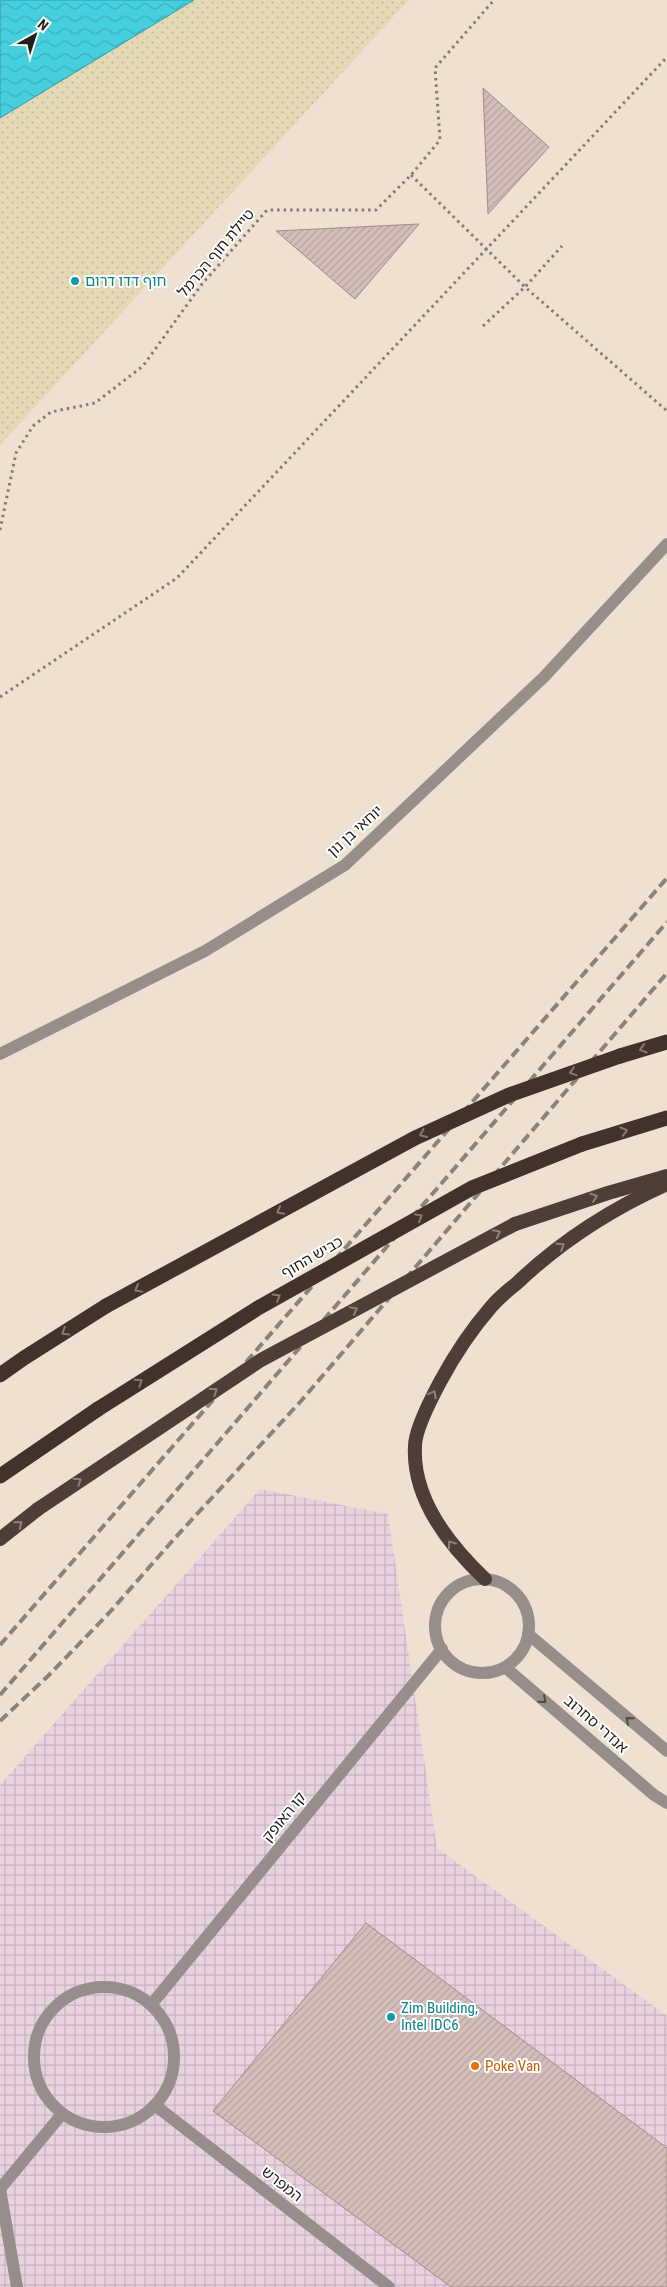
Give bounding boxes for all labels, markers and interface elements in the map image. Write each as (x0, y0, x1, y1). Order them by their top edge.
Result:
north arrow (10, 10, 60, 60)
text: N (35, 16, 52, 34)
street label: טיילת חוף הכרמל (174, 205, 258, 301)
place label: חוף דדו דרום (85, 272, 166, 290)
marker: חוף דדו דרום (69, 275, 81, 287)
street label: יוחאי בן נון (324, 802, 386, 860)
one-way arrow (640, 1044, 648, 1054)
one-way arrow (570, 1067, 578, 1077)
one-way arrow (620, 1127, 628, 1137)
one-way arrow (419, 1128, 428, 1138)
one-way arrow (589, 1193, 598, 1203)
one-way arrow (276, 1204, 285, 1214)
one-way arrow (414, 1213, 423, 1223)
one-way arrow (492, 1230, 501, 1240)
street label: כביש החוף (278, 1232, 346, 1282)
one-way arrow (555, 1242, 564, 1252)
one-way arrow (134, 1283, 143, 1293)
one-way arrow (272, 1293, 281, 1303)
one-way arrow (349, 1306, 358, 1316)
one-way arrow (61, 1326, 70, 1335)
one-way arrow (134, 1379, 143, 1389)
one-way arrow (208, 1388, 217, 1397)
one-way arrow (427, 1390, 437, 1399)
one-way arrow (73, 1478, 82, 1488)
one-way arrow (13, 1521, 22, 1529)
one-way arrow (449, 1541, 457, 1550)
street label: אנדרי סחרוב (560, 1691, 632, 1757)
one-way arrow (537, 1694, 546, 1703)
one-way arrow (626, 1717, 635, 1726)
street label: קו האופק (258, 1788, 310, 1846)
place label: Zim Building, Intel IDC6 (401, 1999, 478, 2034)
marker: Zim Building, Intel IDC6 (385, 2011, 397, 2023)
place label: Poke Van (485, 2057, 540, 2075)
marker: Poke Van (469, 2060, 481, 2072)
street label: המפרש (258, 2163, 306, 2205)

